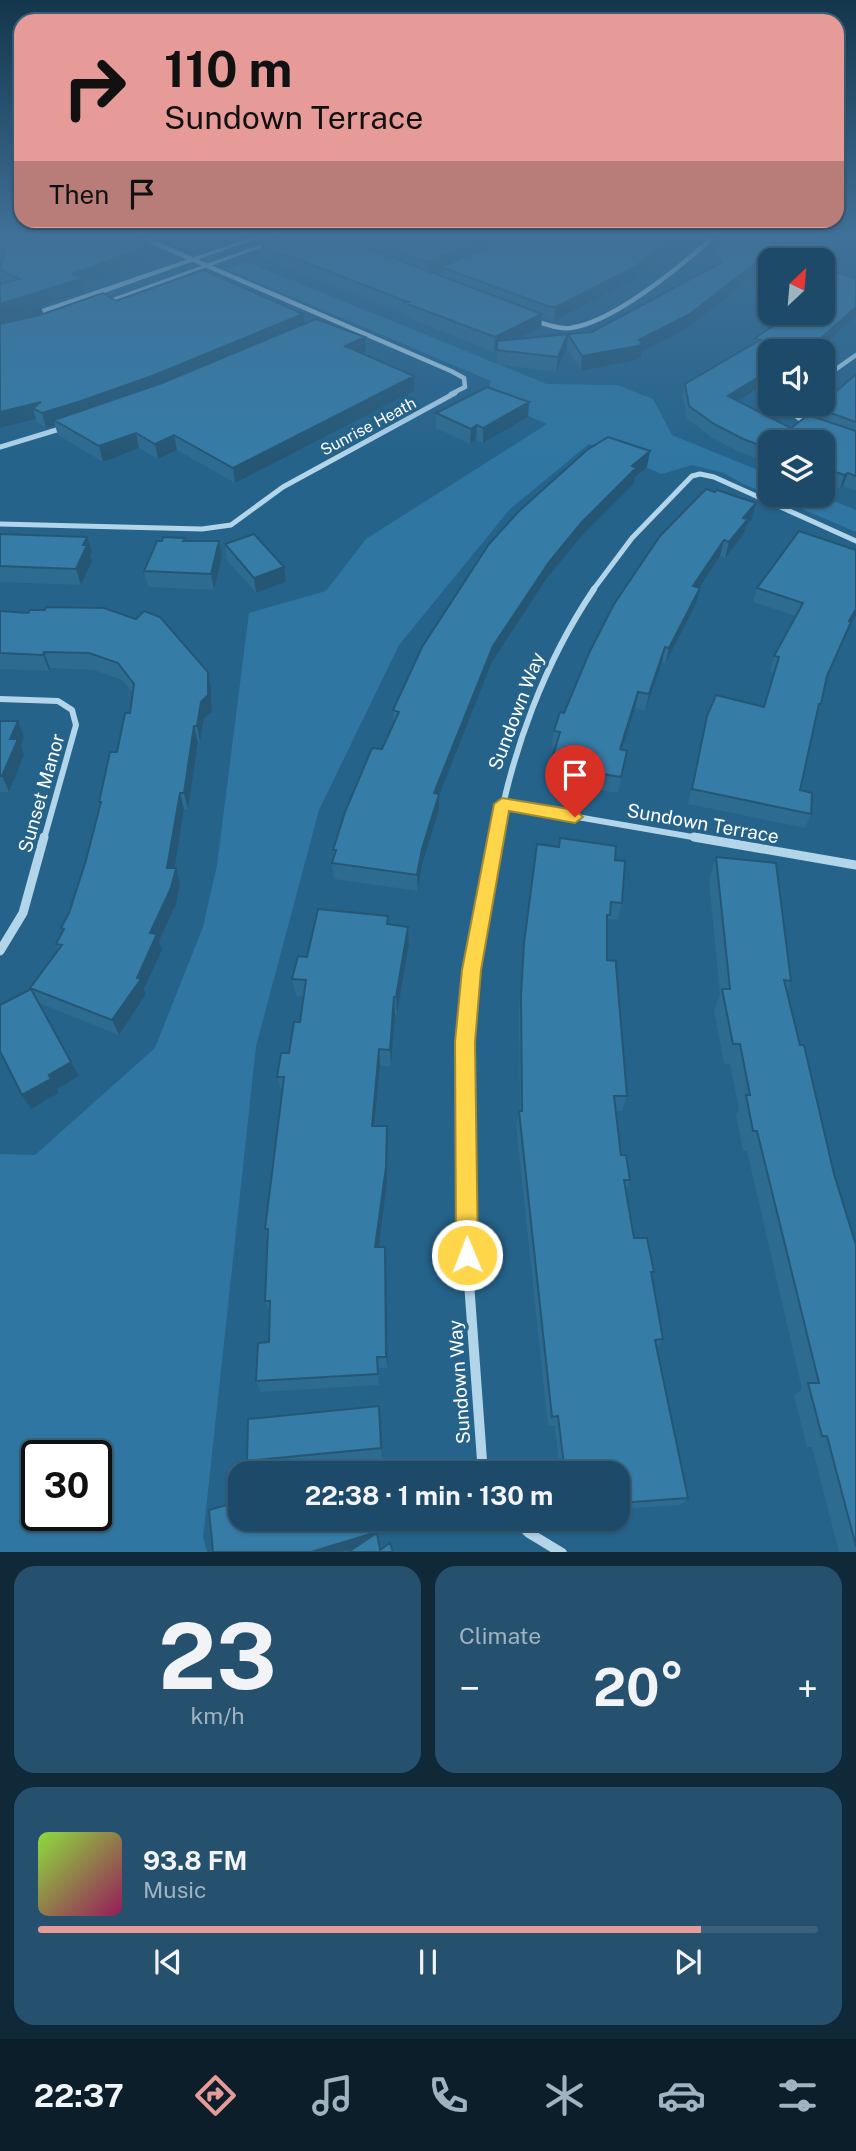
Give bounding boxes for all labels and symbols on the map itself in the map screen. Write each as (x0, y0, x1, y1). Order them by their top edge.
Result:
north arrow (758, 248, 835, 326)
street label: Sunrise Heath (317, 393, 419, 460)
street label: Sundown Way (483, 649, 549, 773)
street label: Sunset Manor (13, 731, 69, 855)
pin (545, 745, 605, 817)
street label: Sundown Terrace (625, 799, 781, 847)
position arrow (430, 1218, 504, 1292)
street label: Sundown Way (444, 1319, 474, 1445)
speed limit sign: 30 (21, 1440, 112, 1531)

